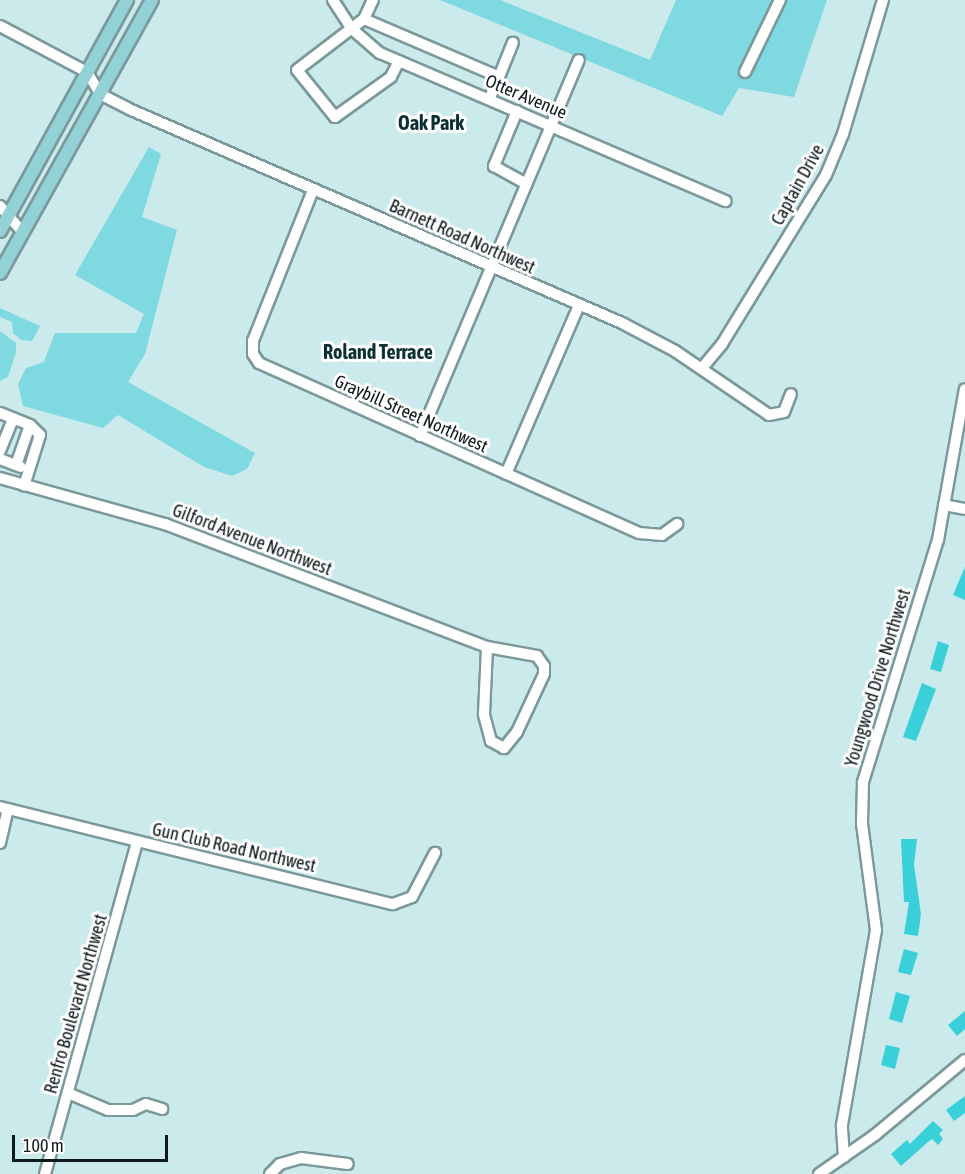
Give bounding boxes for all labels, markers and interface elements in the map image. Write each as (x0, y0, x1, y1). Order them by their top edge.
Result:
street label: Otter Avenue (482, 70, 570, 124)
district label: Oak Park (398, 110, 464, 134)
street label: Captain Drive (767, 141, 829, 229)
street label: Barnett Road Northwest (386, 195, 538, 279)
district label: Roland Terrace (323, 339, 433, 363)
street label: Graybill Street Northwest (331, 371, 491, 457)
street label: Gilford Avenue Northwest (169, 500, 335, 580)
street label: Youngwood Drive Northwest (841, 586, 915, 770)
street label: Gun Club Road Northwest (150, 819, 318, 877)
street label: Renfro Boulevard Northwest (40, 912, 112, 1096)
scale bar (15, 1123, 171, 1161)
text: 100 m (23, 1135, 64, 1156)

